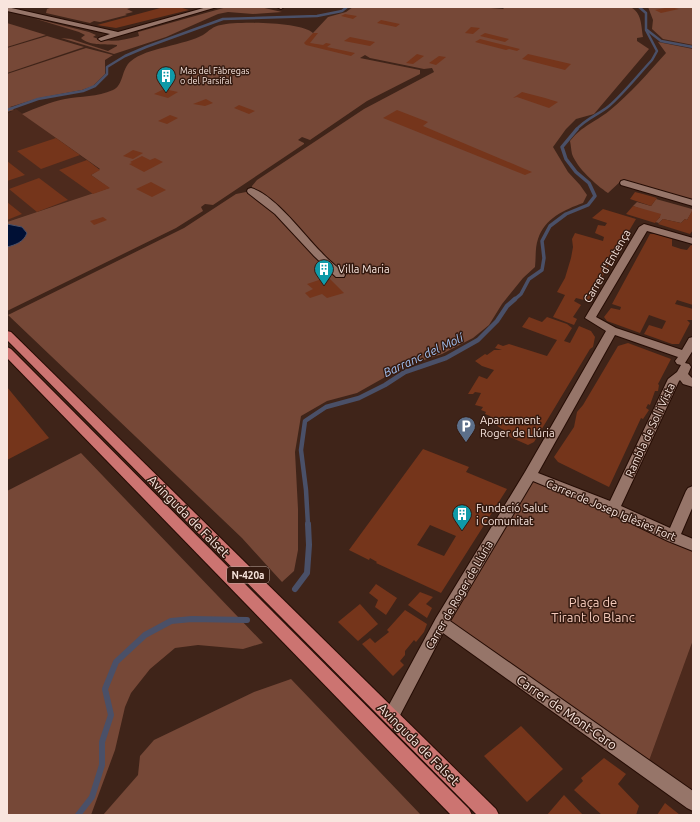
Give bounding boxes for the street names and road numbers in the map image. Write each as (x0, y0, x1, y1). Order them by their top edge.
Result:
street label: Carrer d'Entença (581, 227, 633, 305)
street label: Rambla de Sol i Vista (623, 381, 677, 479)
street label: Avinguda de Falset (145, 472, 233, 560)
street label: Carrer de Josep Iglèsies Fort (544, 477, 678, 543)
street label: Carrer de Roger de Llúria (423, 539, 495, 651)
road number: N-420a (227, 567, 269, 583)
street label: Carrer de Mont-Caro (514, 672, 620, 752)
street label: Avinguda de Falset (375, 700, 463, 788)

